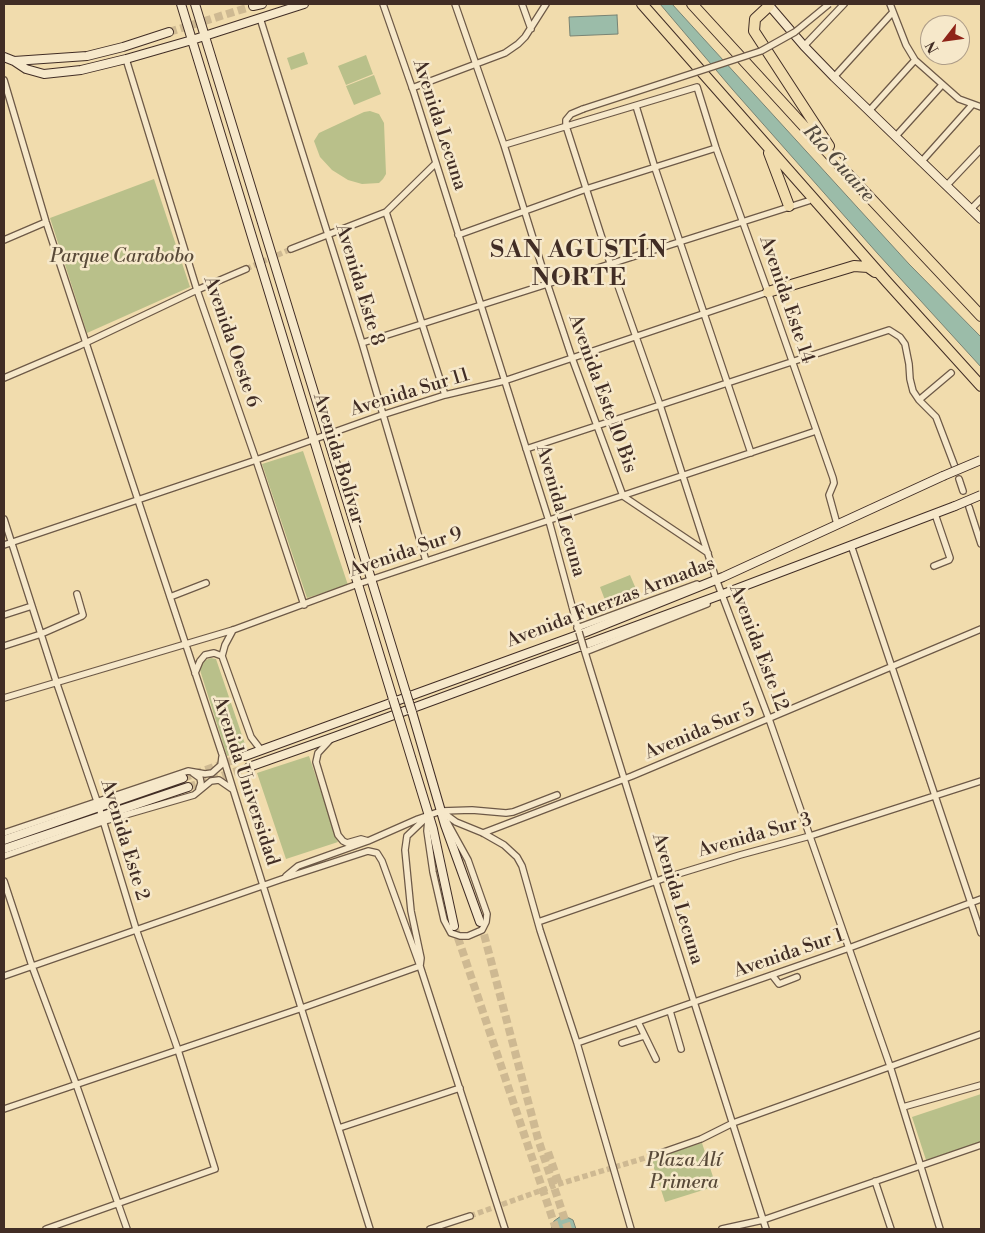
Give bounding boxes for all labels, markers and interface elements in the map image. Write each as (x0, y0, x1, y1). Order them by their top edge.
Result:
north arrow (920, 15, 970, 65)
text: N (922, 38, 943, 56)
street label: Avenida Lecuna (407, 57, 471, 193)
water label: Río Guaire (797, 120, 879, 208)
street label: Avenida Este 8 (330, 221, 388, 349)
street label: Avenida Este 14 (754, 233, 818, 367)
district label: SAN AGUSTÍN NORTE (489, 237, 669, 293)
park label: Parque Carabobo (50, 246, 194, 268)
street label: Avenida Oeste 6 (198, 273, 264, 411)
street label: Avenida Este 10 Bis (563, 312, 641, 476)
street label: Avenida Sur 11 (348, 364, 472, 422)
street label: Avenida Bolívar (307, 391, 369, 527)
street label: Avenida Lecuna (530, 442, 590, 580)
street label: Avenida Sur 9 (346, 523, 466, 583)
street label: Avenida Fuerzas Armadas (504, 553, 718, 653)
street label: Avenida Este 12 (723, 581, 793, 715)
street label: Avenida Universidad (207, 693, 283, 869)
street label: Avenida Sur 5 (642, 699, 758, 765)
street label: Avenida Este 2 (95, 777, 153, 903)
street label: Avenida Sur 3 (696, 809, 814, 863)
street label: Avenida Lecuna (646, 830, 708, 968)
street label: Avenida Sur 1 (731, 925, 847, 983)
park label: Plaza Alí Primera (646, 1150, 722, 1194)

